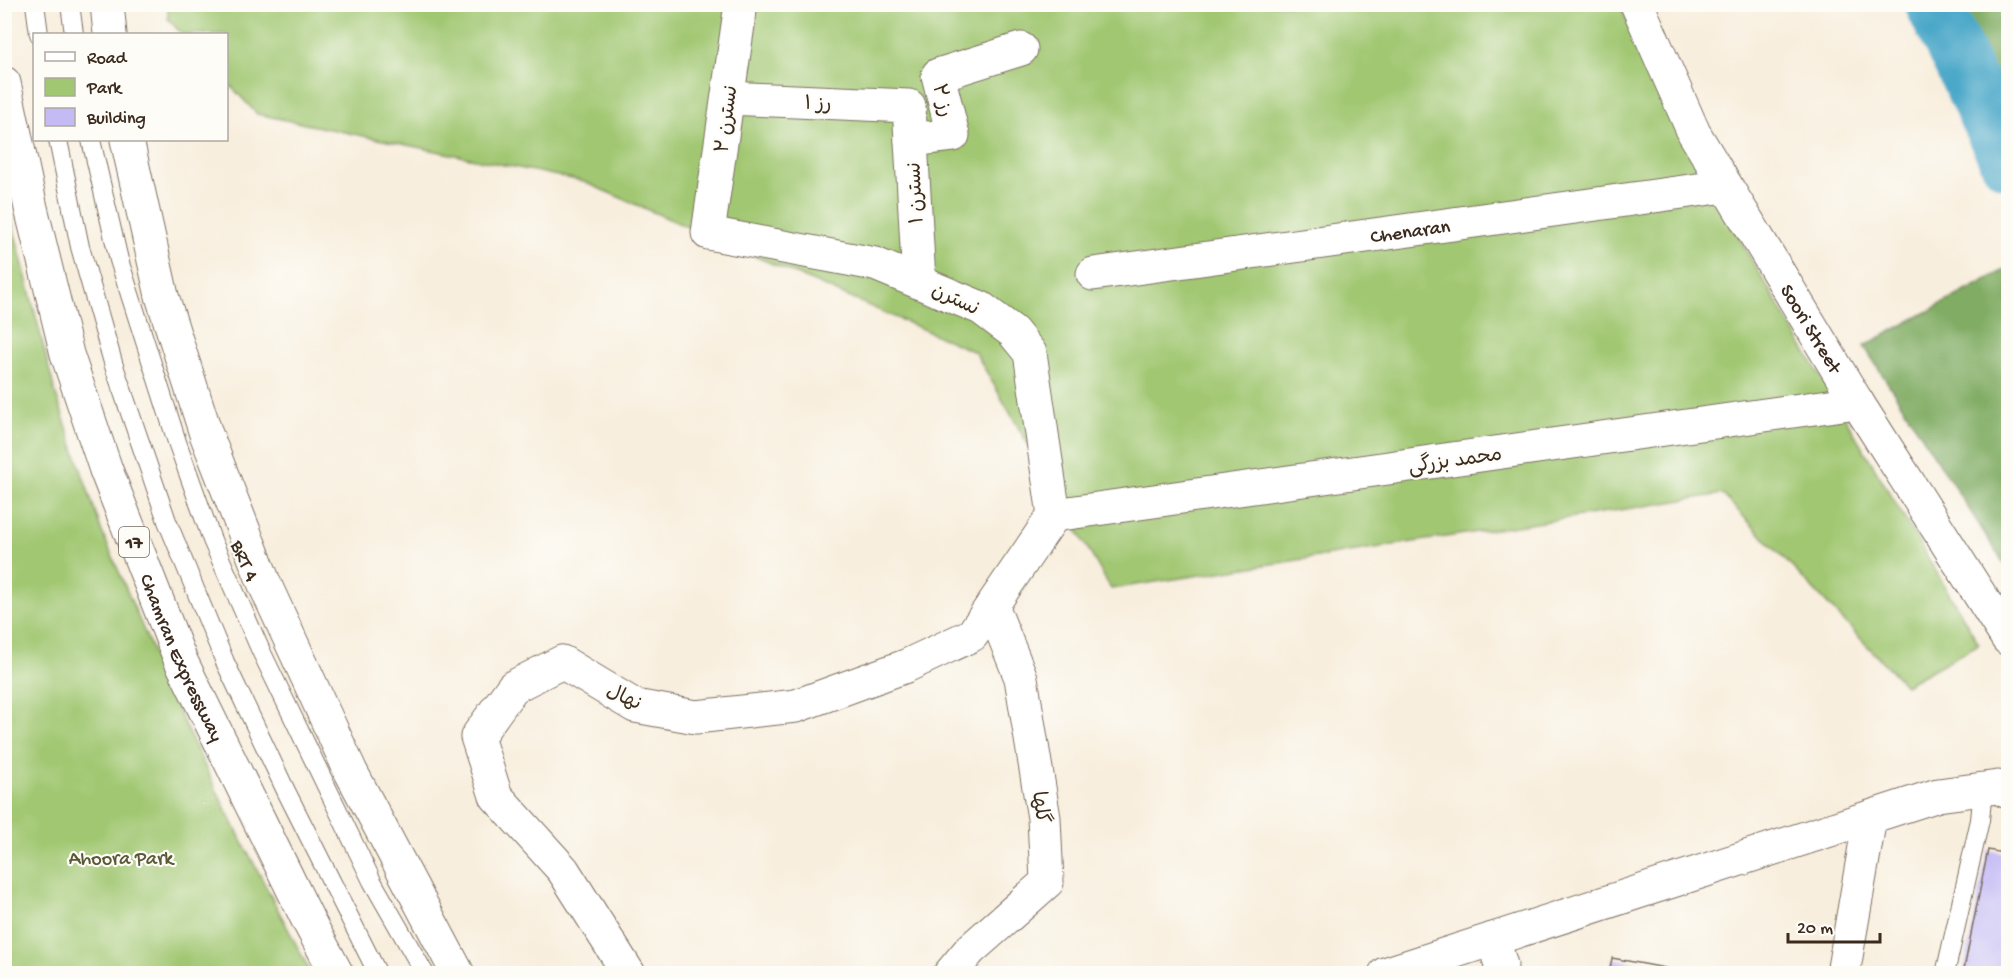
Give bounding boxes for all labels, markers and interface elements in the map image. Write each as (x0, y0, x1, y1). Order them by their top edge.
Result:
legend (33, 33, 228, 141)
text: Road (87, 49, 128, 70)
text: Park (86, 79, 123, 100)
street label: رز ۲ (925, 82, 956, 120)
street label: نسترن ۲ (712, 84, 745, 155)
street label: رز ۱ (804, 94, 832, 117)
text: Building (86, 109, 146, 130)
street label: نسترن ۱ (904, 161, 931, 224)
street label: Chenaran (1369, 216, 1452, 250)
street label: نسترن (927, 280, 982, 322)
street label: Soori Street (1773, 281, 1846, 380)
street label: محمد بزرگی (1407, 442, 1504, 480)
road number: 17 (119, 527, 149, 557)
street label: BRT 4 (223, 536, 262, 586)
street label: Chamran Expressway (133, 571, 227, 746)
street label: نهال (602, 680, 646, 717)
street label: گلها (1025, 790, 1055, 825)
park label: Ahoora Park (69, 849, 175, 872)
scale bar (1788, 906, 1880, 944)
text: 20 m (1797, 919, 1833, 940)

